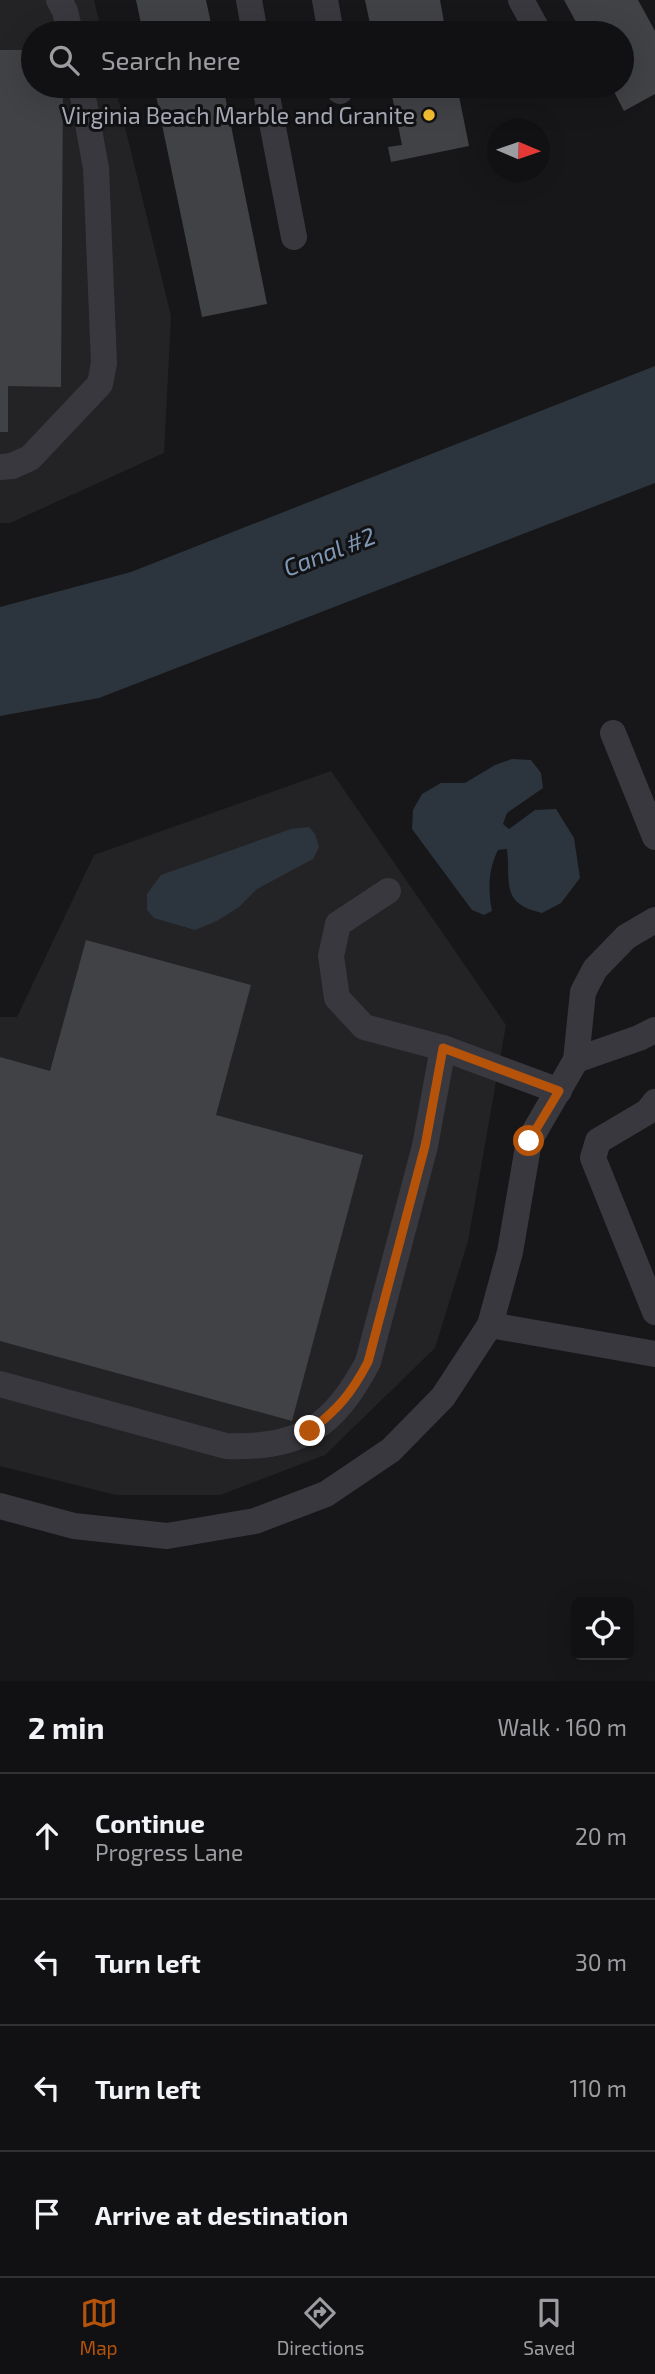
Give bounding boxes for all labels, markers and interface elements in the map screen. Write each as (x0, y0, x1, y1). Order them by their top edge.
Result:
search box (21, 21, 634, 98)
icon: search (45, 41, 83, 79)
text: Search here (101, 44, 241, 75)
place label: Virginia Beach Marble and Granite (62, 101, 415, 129)
marker: Virginia Beach Marble and Granite (421, 107, 437, 123)
north arrow (487, 119, 550, 182)
water label: Canal #2 (279, 520, 379, 582)
route start (513, 1125, 544, 1156)
route end (294, 1415, 325, 1446)
map controls (571, 1597, 634, 1660)
button: locate (571, 1597, 634, 1660)
text: 2 min (28, 1709, 105, 1745)
text: Walk · 160 m (497, 1713, 627, 1741)
text: Continue (95, 1807, 205, 1838)
icon: ahead (28, 1817, 66, 1855)
text: 20 m (575, 1822, 627, 1850)
text: Progress Lane (95, 1838, 243, 1866)
icon: left (28, 1943, 66, 1981)
text: Turn left (95, 1947, 201, 1978)
text: 30 m (575, 1948, 627, 1976)
icon: left (28, 2069, 66, 2107)
text: Turn left (95, 2073, 201, 2104)
text: 110 m (570, 2074, 627, 2102)
icon: arrive (28, 2195, 66, 2233)
text: Arrive at destination (95, 2199, 348, 2230)
tab: Map (80, 2294, 118, 2359)
tab: Directions (277, 2294, 364, 2359)
tab: Saved (523, 2294, 575, 2359)

